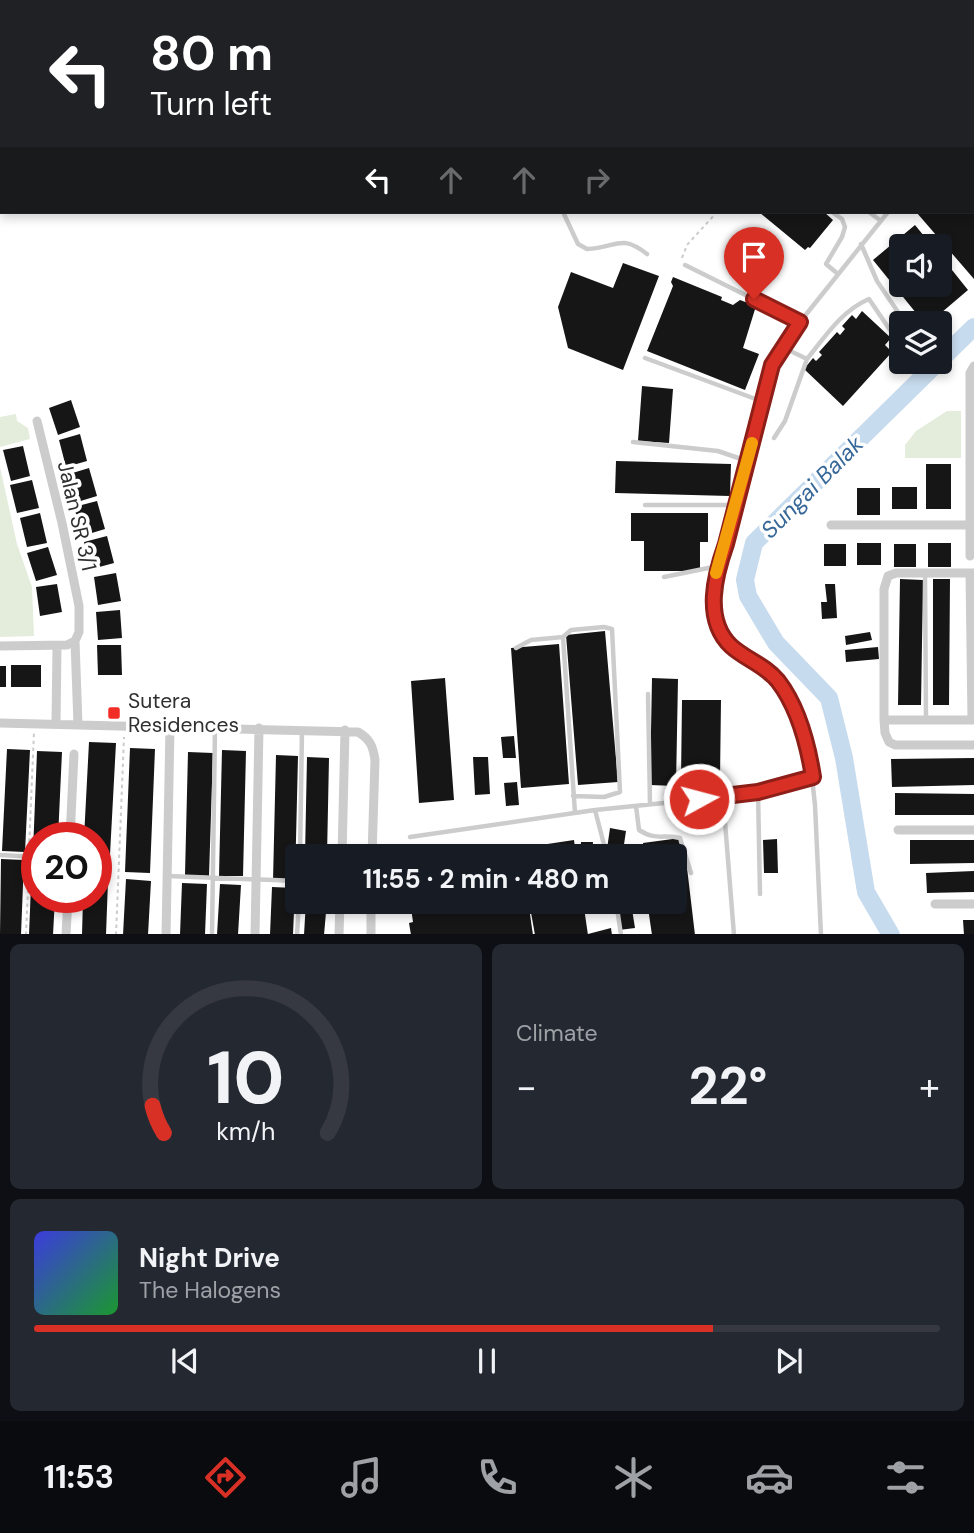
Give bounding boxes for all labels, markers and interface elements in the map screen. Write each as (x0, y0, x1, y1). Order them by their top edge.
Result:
text: 80 m (150, 21, 273, 85)
icon: left (35, 28, 126, 119)
text: Turn left (150, 83, 272, 125)
icon: left (359, 161, 397, 199)
icon: ahead (432, 161, 470, 199)
icon: ahead (505, 161, 543, 199)
icon: right (578, 161, 616, 199)
pin (724, 227, 784, 299)
map controls (889, 234, 952, 374)
button: sound (889, 234, 952, 297)
icon: arrive (735, 238, 773, 276)
button: layers (889, 311, 952, 374)
water label: Sungai Balak (754, 429, 870, 545)
street label: Jalan SR 3/1 (51, 458, 103, 574)
place label: Sutera Residences (128, 687, 239, 739)
marker: Sutera Residences (106, 705, 122, 721)
position arrow (662, 762, 736, 836)
speed limit sign: 20 (21, 822, 112, 913)
text: 11:55 · 2 min · 480 m (363, 862, 609, 896)
text: Climate (516, 1018, 598, 1048)
text: 10 (207, 1031, 285, 1126)
text: 22° (689, 1052, 767, 1120)
text: − (516, 1062, 537, 1112)
text: + (919, 1062, 940, 1112)
text: km/h (216, 1114, 276, 1147)
text: Night Drive (139, 1241, 280, 1275)
text: The Halogens (139, 1275, 281, 1305)
icon: previous (166, 1342, 204, 1380)
icon: pause (468, 1342, 506, 1380)
icon: next (770, 1342, 808, 1380)
icon: directions (201, 1453, 250, 1502)
icon: music (337, 1453, 386, 1502)
icon: phone (473, 1453, 522, 1502)
icon: climate (609, 1453, 658, 1502)
icon: car (745, 1453, 794, 1502)
icon: filters (881, 1453, 930, 1502)
text: 11:53 (44, 1456, 114, 1498)

